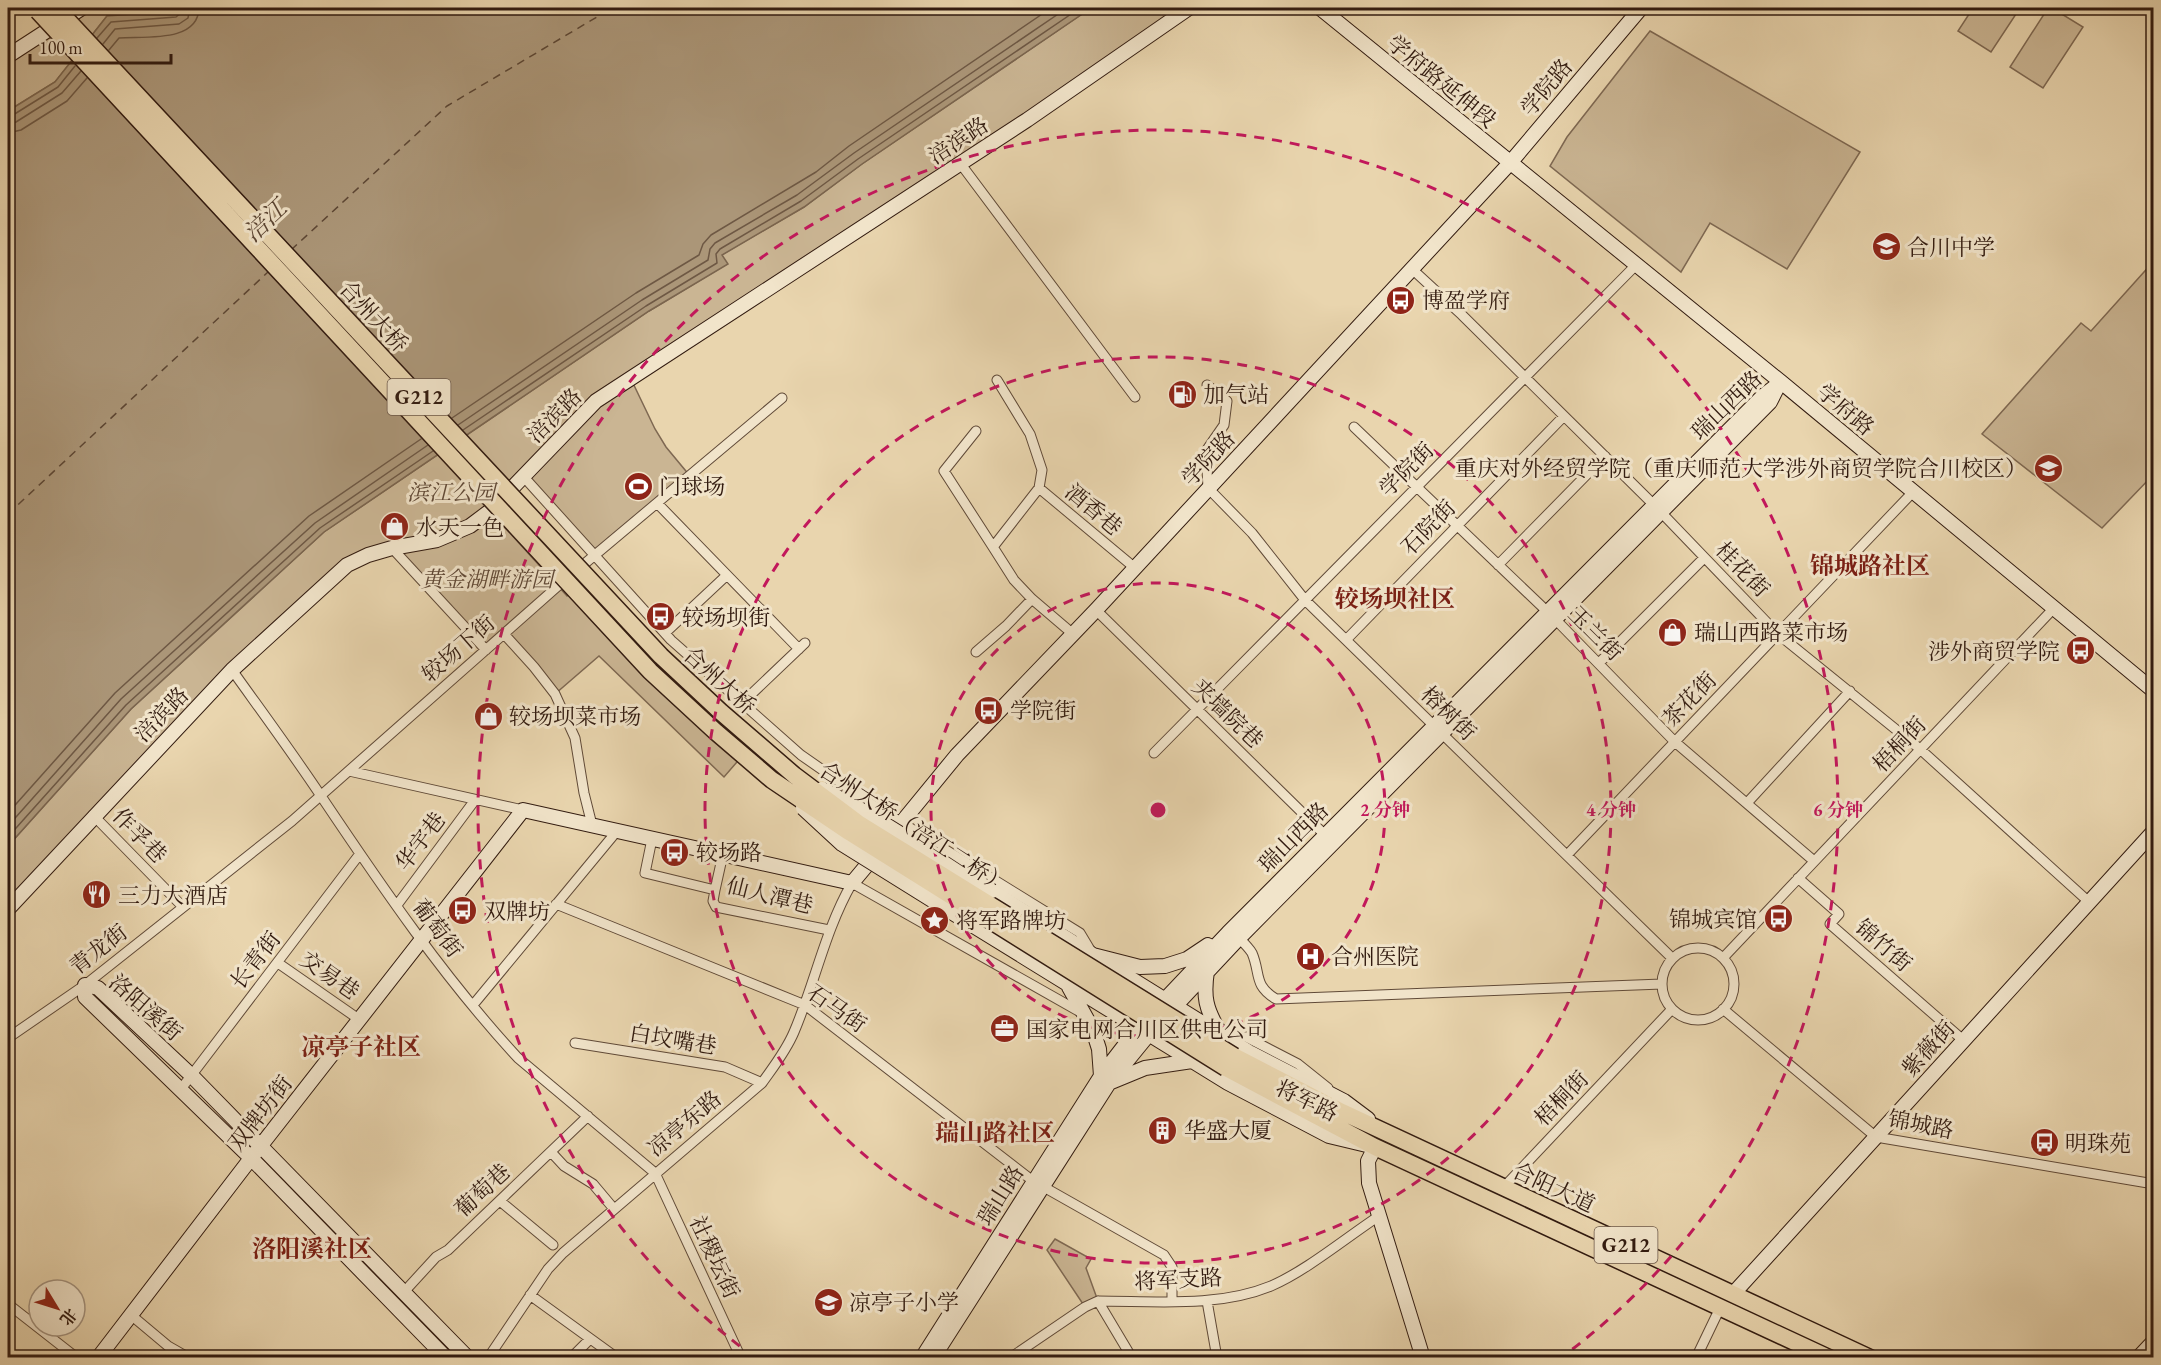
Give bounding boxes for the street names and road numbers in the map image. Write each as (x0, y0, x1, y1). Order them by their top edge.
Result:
street label: 学府路延伸段 (1381, 29, 1502, 134)
street label: 学院路 (1514, 53, 1579, 122)
street label: 涪滨路 (923, 110, 994, 171)
street label: 合州大桥 (333, 274, 414, 358)
street label: 瑞山西路 (1685, 364, 1768, 446)
street label: 学府路 (1811, 377, 1880, 442)
road number: G212 (388, 379, 450, 415)
street label: 涪滨路 (521, 382, 588, 449)
street label: 学院路 (1175, 424, 1241, 492)
street label: 学院街 (1373, 436, 1440, 503)
street label: 酒香巷 (1059, 477, 1128, 542)
street label: 石院街 (1395, 494, 1462, 561)
street label: 桂花街 (1709, 536, 1776, 603)
street label: 玉兰街 (1562, 600, 1629, 667)
street label: 较场下街 (416, 609, 501, 688)
street label: 合州大桥 (677, 640, 762, 721)
street label: 茶花街 (1656, 666, 1723, 733)
street label: 夹墙院巷 (1186, 672, 1269, 754)
street label: 榕树街 (1415, 680, 1482, 747)
street label: 涪滨路 (128, 681, 195, 748)
street label: 梧桐街 (1866, 710, 1932, 778)
street label: 合州大桥（涪江二桥） (814, 755, 1014, 899)
street label: 瑞山西路 (1252, 796, 1335, 879)
street label: 作孚巷 (106, 802, 173, 869)
street label: 华宇巷 (389, 806, 452, 876)
street label: 仙人潭巷 (724, 871, 816, 920)
street label: 葡萄街 (406, 893, 469, 963)
street label: 锦竹街 (1849, 913, 1918, 978)
street label: 青龙街 (63, 918, 133, 981)
street label: 长青街 (224, 925, 287, 995)
street label: 交易巷 (294, 945, 365, 1006)
street label: 洛阳溪街 (103, 968, 188, 1047)
street label: 石马街 (801, 978, 872, 1039)
street label: 紫薇街 (1896, 1014, 1961, 1083)
street label: 白坟嘴巷 (627, 1018, 719, 1061)
street label: 梧桐街 (1528, 1065, 1595, 1132)
street label: 双牌坊街 (222, 1070, 299, 1157)
street label: 将军路 (1271, 1073, 1343, 1128)
street label: 凉亭东路 (641, 1084, 727, 1163)
street label: 锦城路 (1886, 1104, 1956, 1145)
street label: 合阳大道 (1508, 1156, 1600, 1219)
street label: 葡萄巷 (448, 1157, 516, 1223)
street label: 瑞山路 (971, 1160, 1030, 1231)
street label: 社稷坛街 (683, 1211, 746, 1303)
road number: G212 (1594, 1227, 1658, 1263)
street label: 将军支路 (1133, 1263, 1223, 1296)

